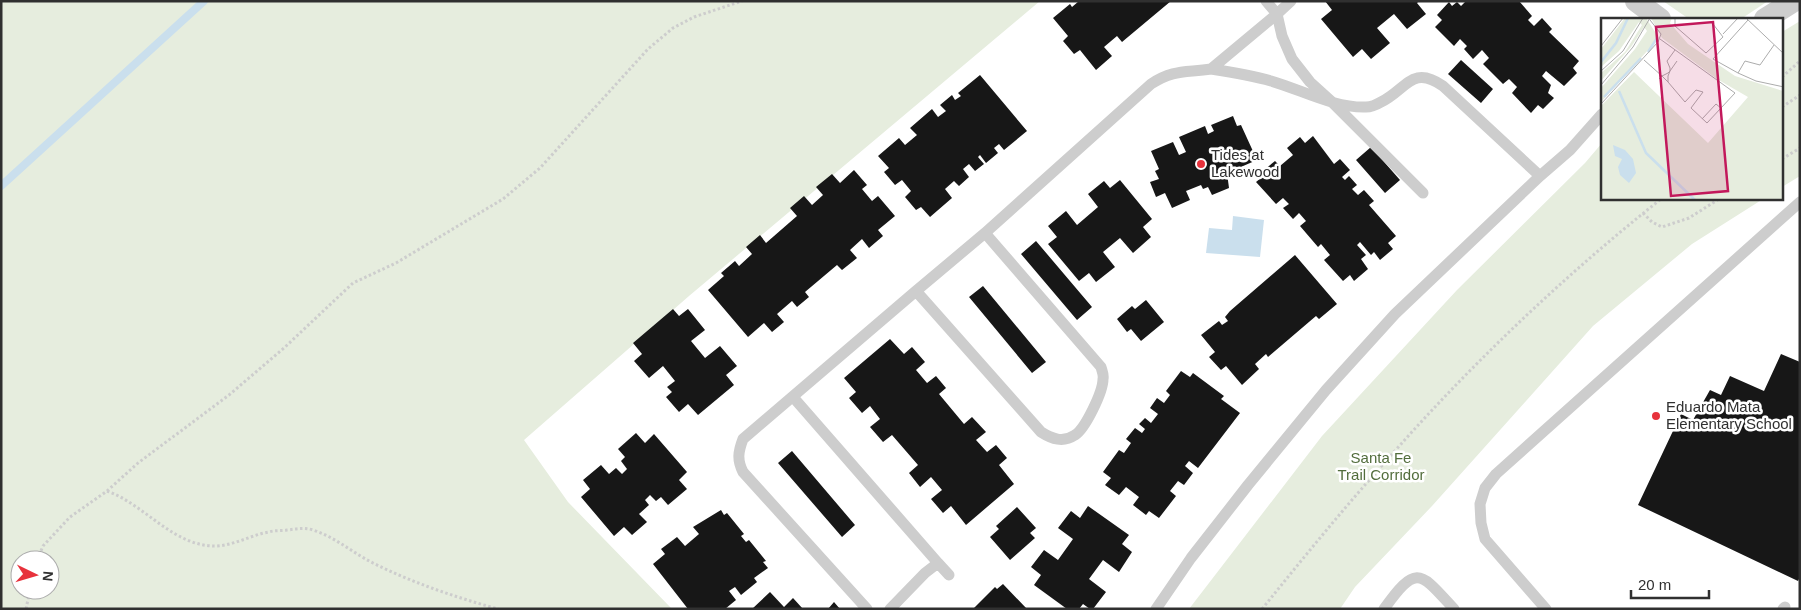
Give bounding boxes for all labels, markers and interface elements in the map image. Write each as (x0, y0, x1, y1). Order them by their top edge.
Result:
inset map (1601, 18, 1784, 200)
place label: Tides at Lakewood (1211, 146, 1279, 180)
marker: Tides at Lakewood (1195, 158, 1207, 170)
place label: Eduardo Mata Elementary School (1666, 398, 1792, 432)
marker: Eduardo Mata Elementary School (1650, 410, 1662, 422)
park label: Santa Fe Trail Corridor (1338, 449, 1424, 483)
north arrow (10, 550, 60, 600)
scale bar (1631, 568, 1708, 600)
text: N (40, 570, 56, 582)
text: 20 m (1638, 576, 1671, 593)

